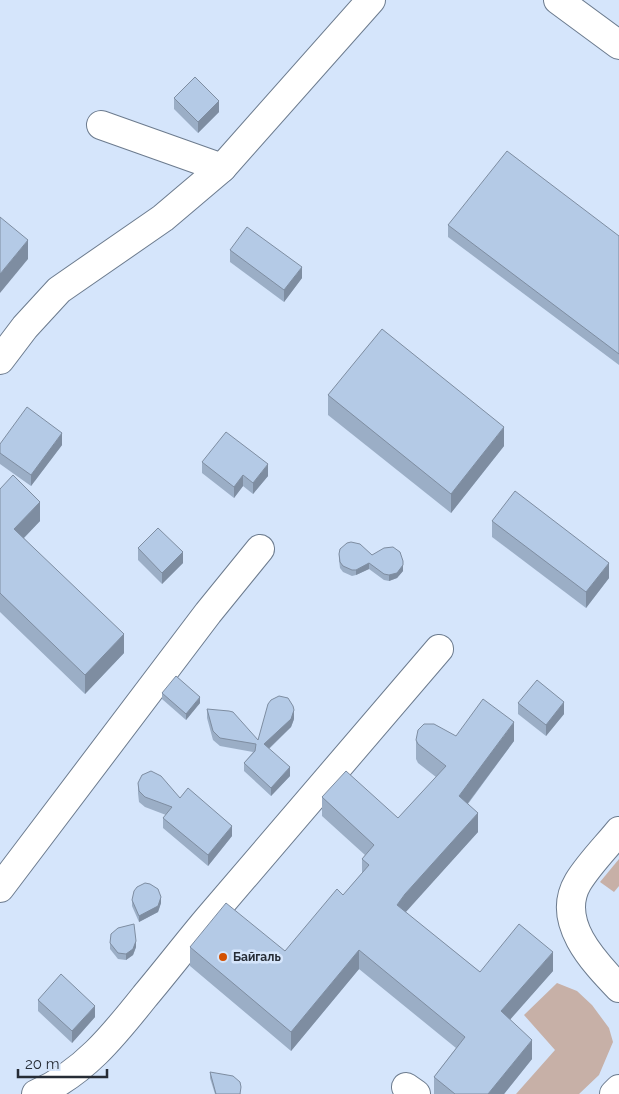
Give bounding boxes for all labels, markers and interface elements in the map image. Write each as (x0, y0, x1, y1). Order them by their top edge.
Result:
place label: Байгаль (233, 950, 281, 964)
marker: Байгаль (217, 951, 229, 963)
scale bar (18, 1046, 106, 1078)
text: 20 m (25, 1055, 60, 1073)

